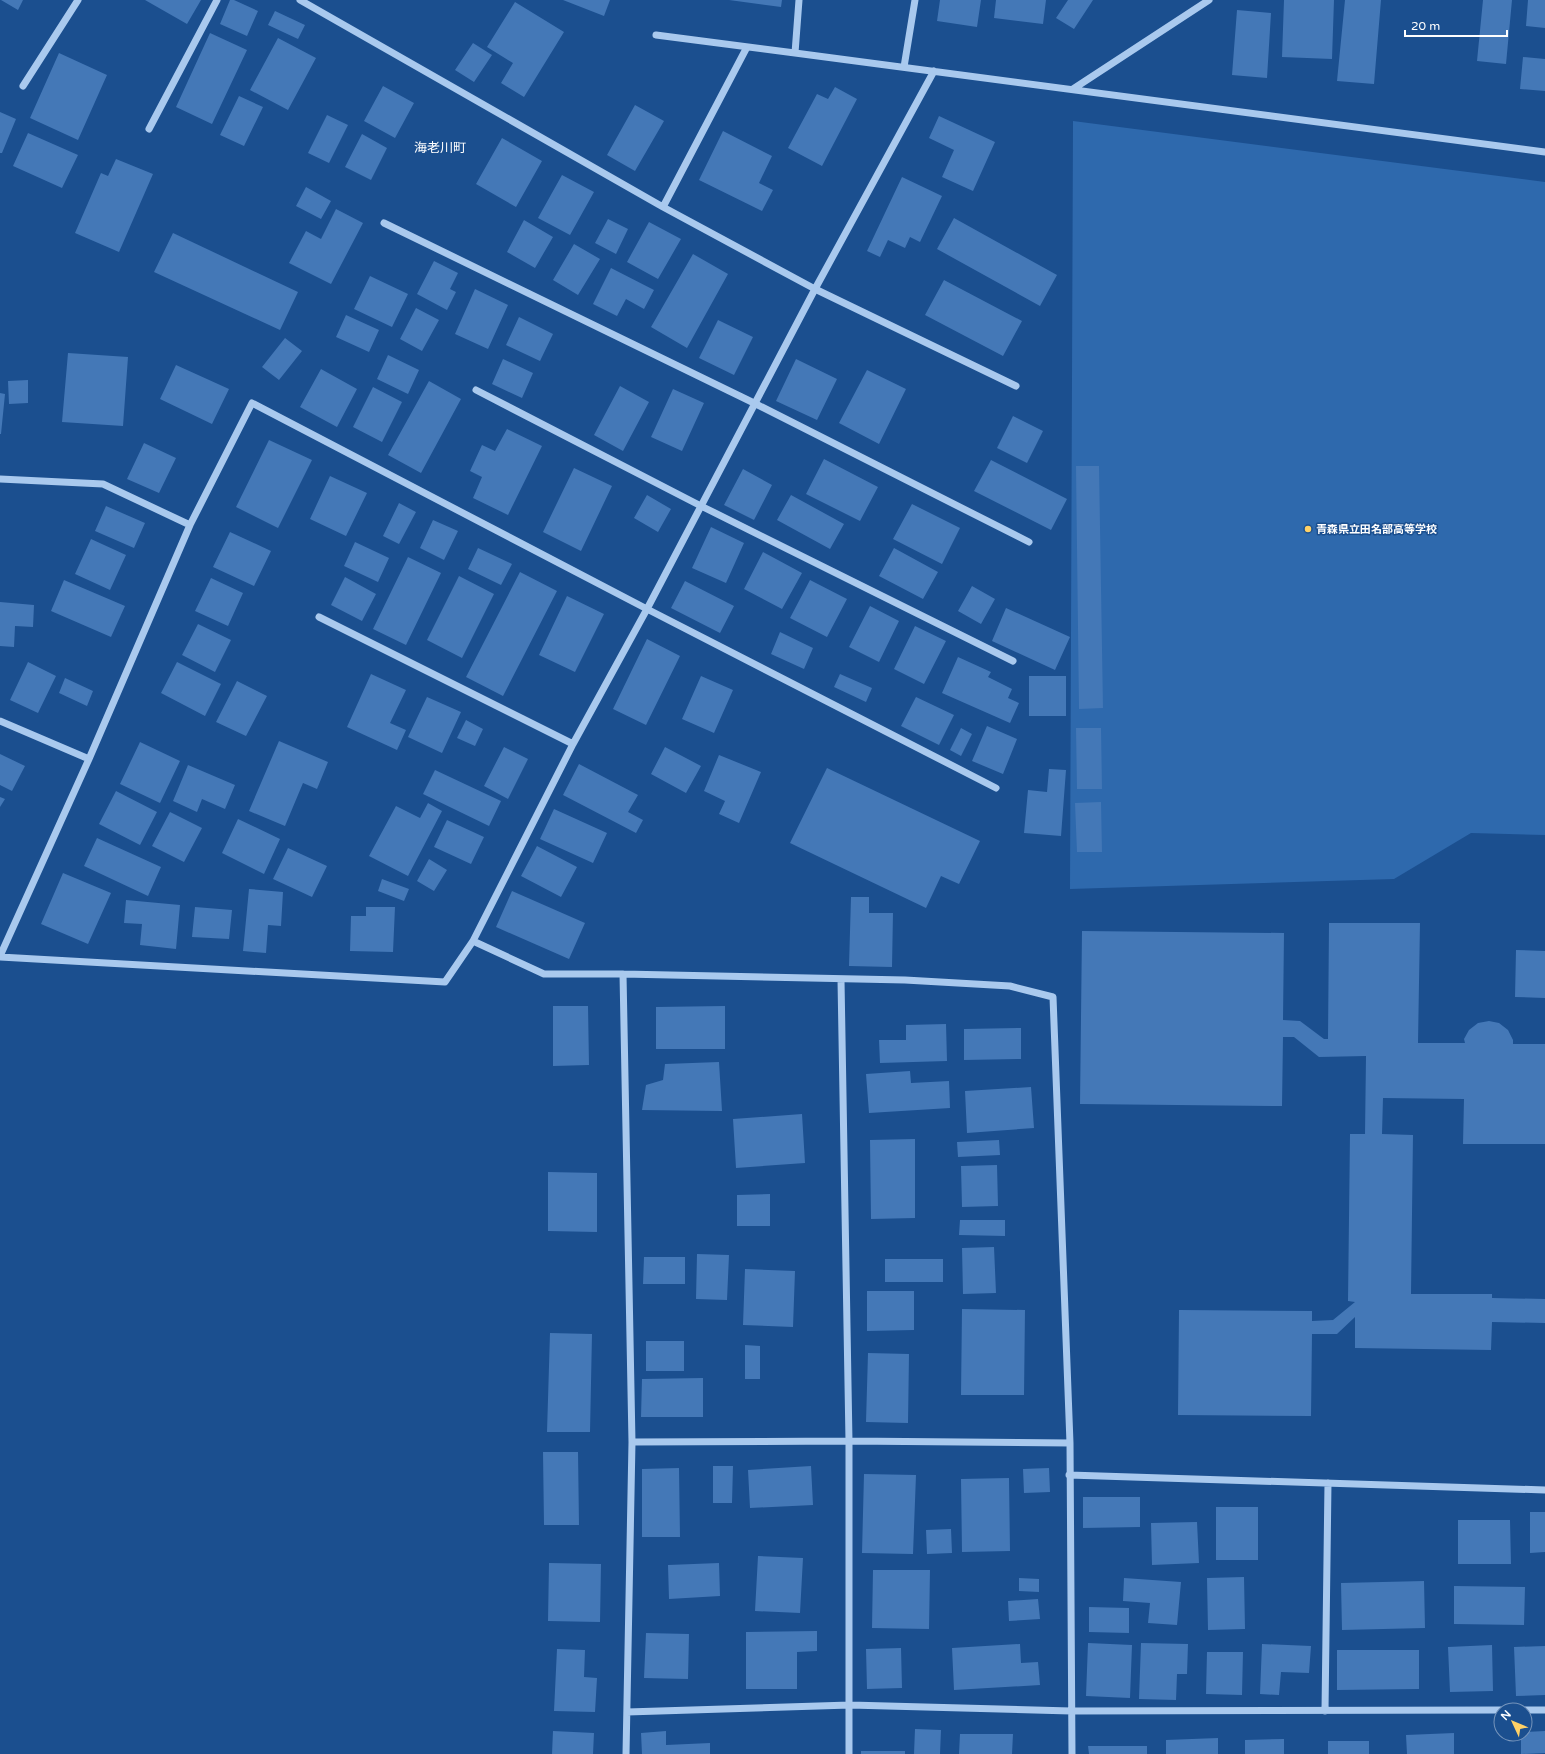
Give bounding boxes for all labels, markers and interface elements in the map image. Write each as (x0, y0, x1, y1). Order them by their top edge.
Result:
scale bar (1405, 12, 1507, 38)
text: 20 m (1411, 19, 1440, 33)
district label: 海老川町 (414, 140, 466, 156)
place label: 青森県立田名部高等学校 (1316, 523, 1437, 536)
marker: 青森県立田名部高等学校 (1303, 524, 1313, 534)
north arrow (1493, 1702, 1533, 1742)
text: N (1498, 1708, 1514, 1723)

